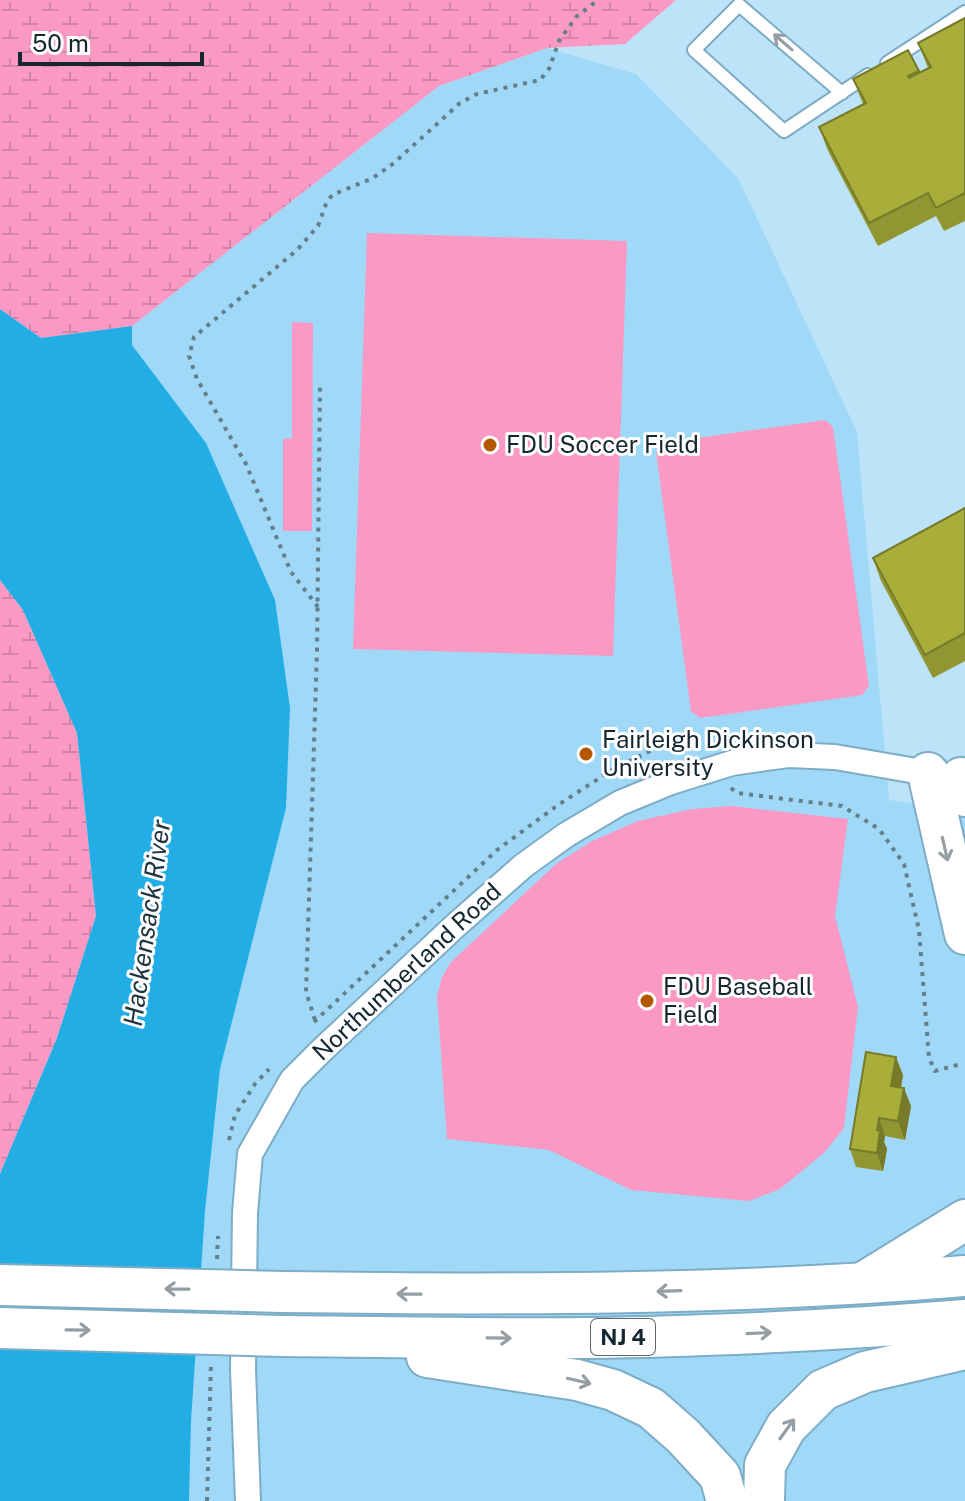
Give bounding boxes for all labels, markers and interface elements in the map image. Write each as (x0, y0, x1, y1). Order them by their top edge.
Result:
scale bar (20, 16, 202, 66)
text: 50 m (32, 29, 89, 57)
one-way arrow (773, 33, 793, 51)
place label: FDU Soccer Field (506, 430, 699, 458)
marker: FDU Soccer Field (481, 436, 499, 454)
place label: Fairleigh Dickinson University (602, 725, 814, 781)
marker: Fairleigh Dickinson University (577, 745, 595, 763)
water label: Hackensack River (117, 818, 176, 1028)
one-way arrow (938, 836, 953, 861)
street label: Northumberland Road (306, 877, 506, 1066)
place label: FDU Baseball Field (663, 972, 813, 1028)
marker: FDU Baseball Field (638, 992, 656, 1010)
one-way arrow (164, 1282, 191, 1297)
one-way arrow (656, 1283, 683, 1298)
one-way arrow (396, 1286, 423, 1302)
road number: NJ 4 (591, 1319, 655, 1355)
one-way arrow (64, 1323, 91, 1338)
one-way arrow (745, 1325, 772, 1340)
one-way arrow (485, 1330, 512, 1346)
one-way arrow (566, 1374, 592, 1389)
one-way arrow (778, 1419, 795, 1440)

